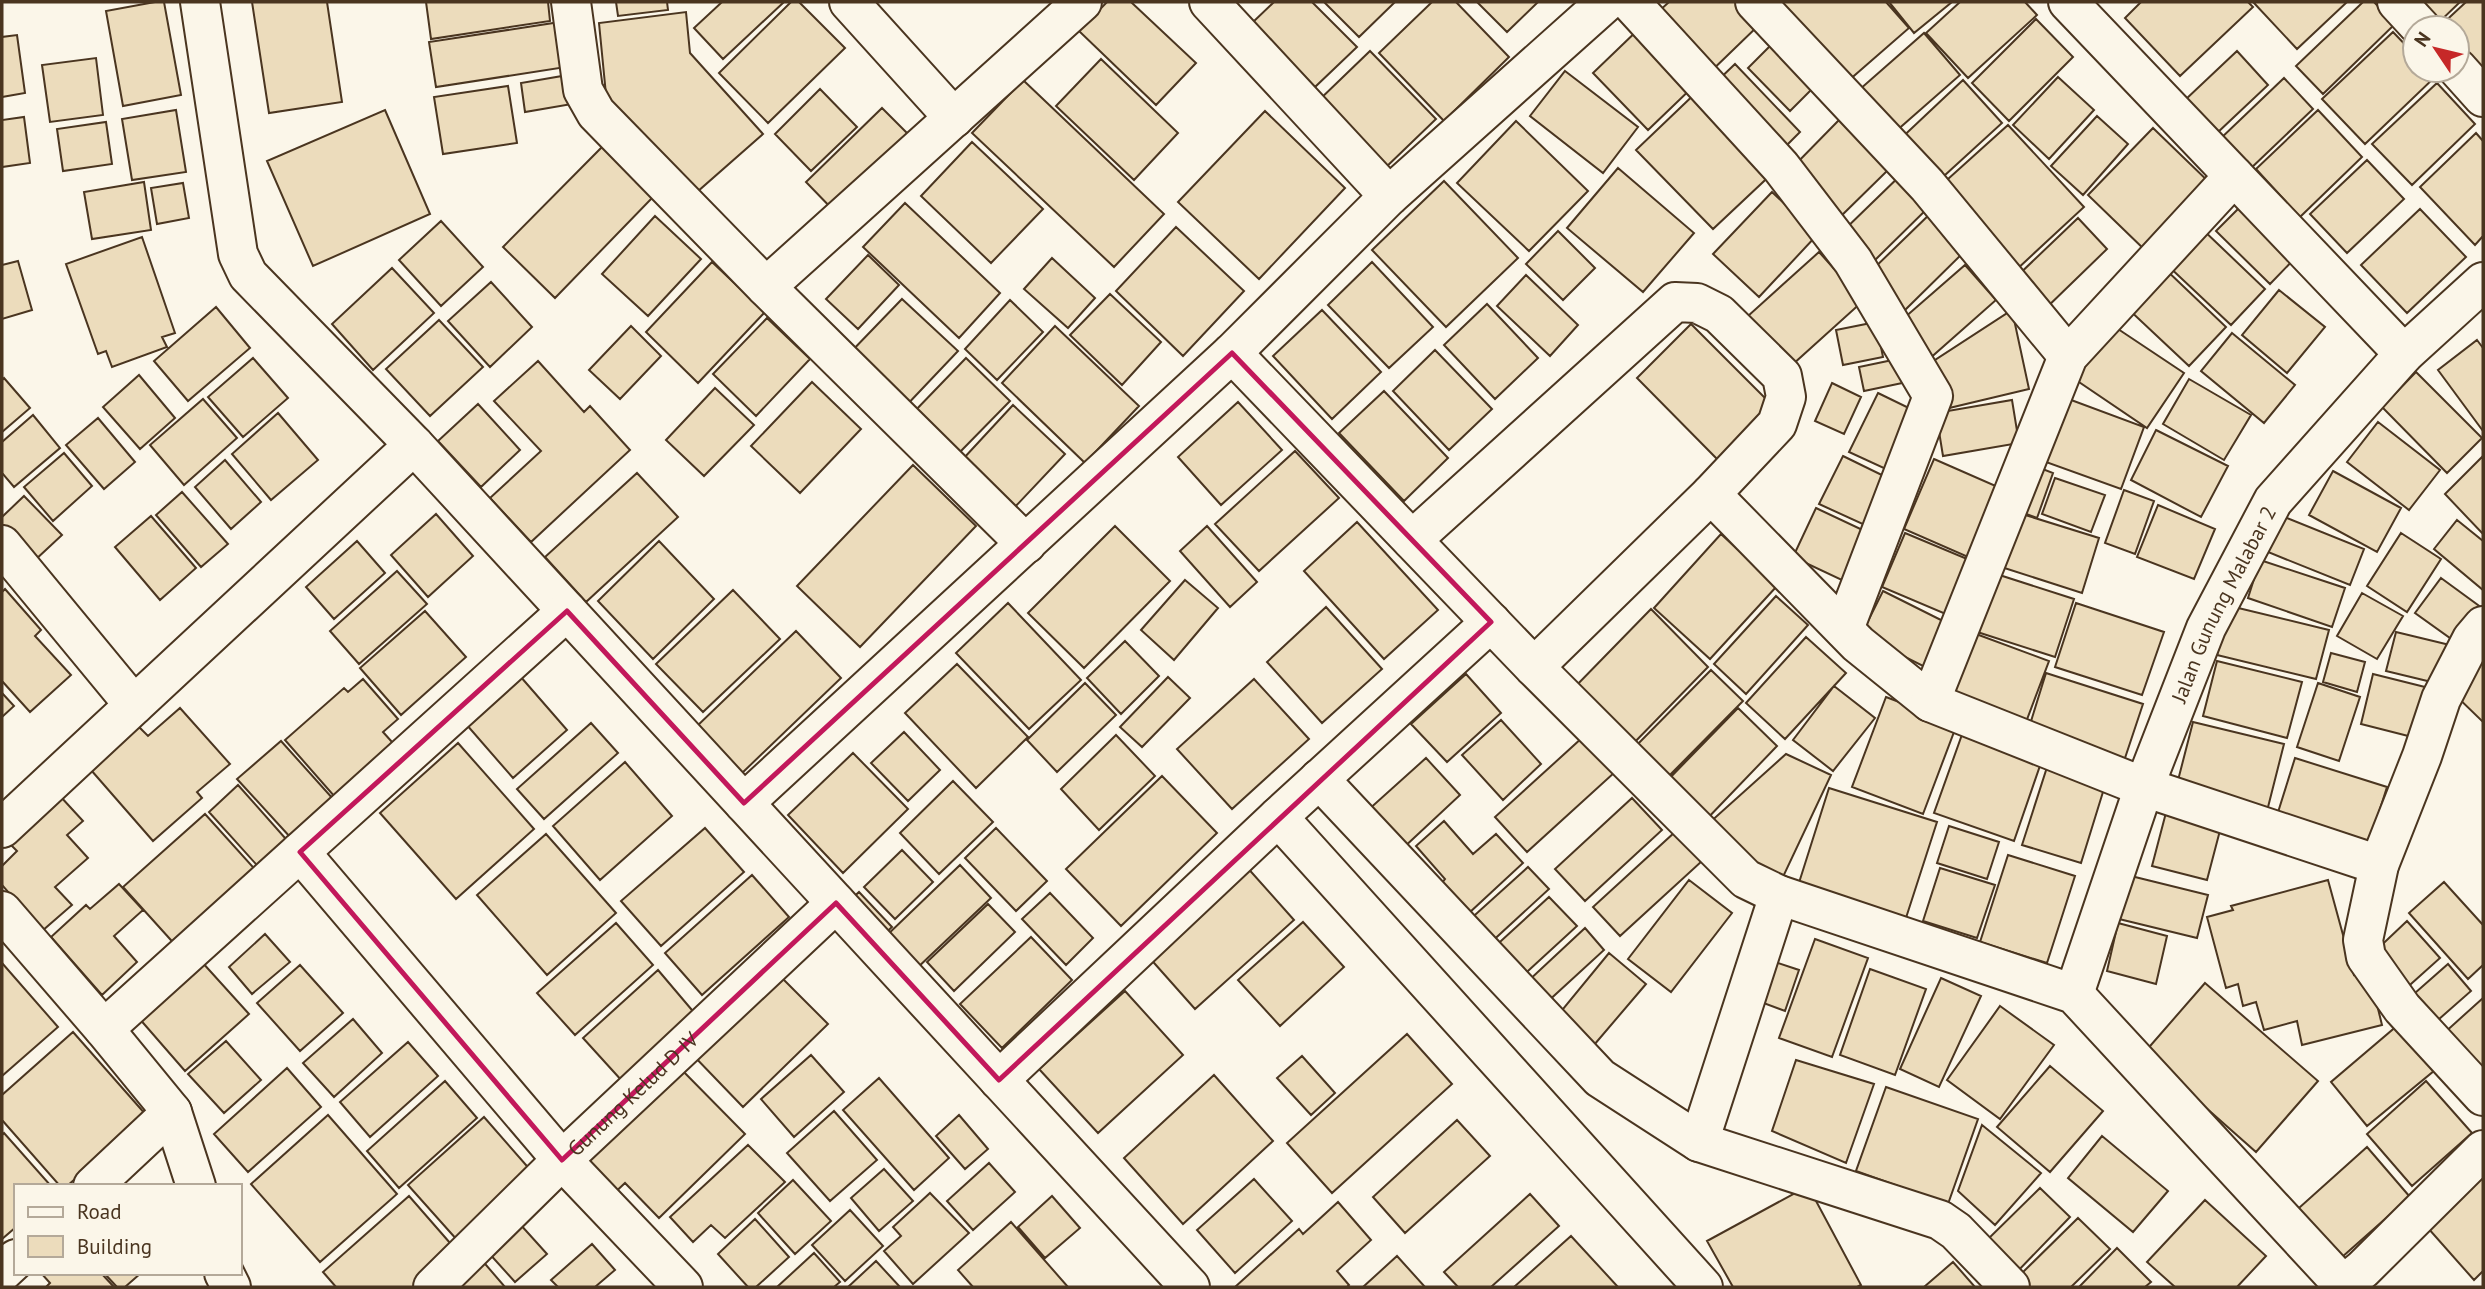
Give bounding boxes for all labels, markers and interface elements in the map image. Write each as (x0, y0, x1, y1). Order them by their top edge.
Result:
north arrow (2401, 14, 2471, 84)
text: N (2409, 27, 2435, 51)
street label: Jalan Gunung Malabar 2 (2164, 501, 2282, 707)
street label: Gunung Kelud D IV (562, 1026, 704, 1162)
legend (14, 1184, 242, 1275)
text: Road (77, 1198, 121, 1225)
text: Building (77, 1233, 152, 1260)

